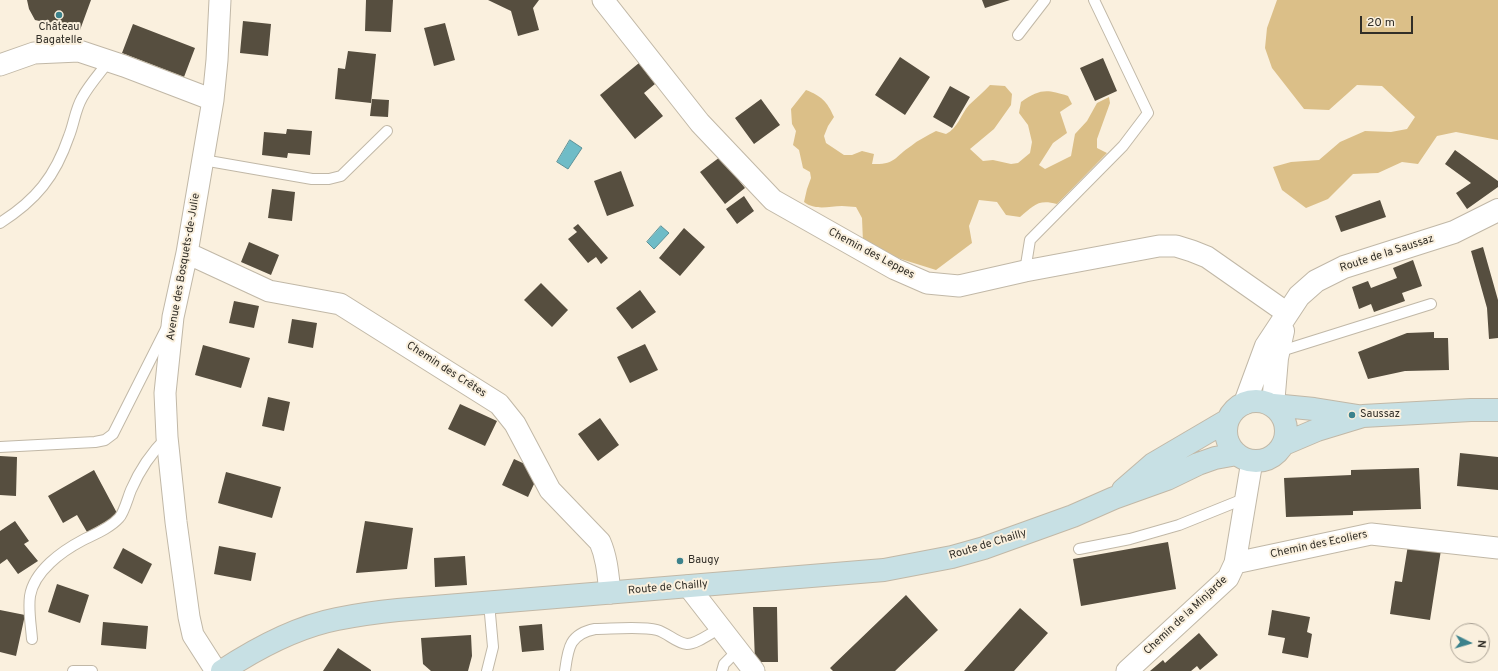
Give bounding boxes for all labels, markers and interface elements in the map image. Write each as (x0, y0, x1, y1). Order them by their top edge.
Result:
scale bar (1362, 8, 1415, 34)
marker: Château Bagatelle (54, 10, 64, 20)
text: 20 m (1367, 15, 1395, 31)
place label: Château Bagatelle (36, 21, 82, 47)
street label: Avenue des Bosquets-de-Julie (165, 192, 203, 342)
street label: Chemin des Leppes (826, 226, 916, 282)
street label: Route de la Saussaz (1338, 233, 1436, 275)
street label: Chemin des Crêtes (404, 339, 488, 401)
place label: Saussaz (1360, 408, 1400, 422)
marker: Saussaz (1347, 410, 1357, 420)
street label: Route de Chailly (948, 527, 1028, 563)
street label: Chemin des Ecoliers (1269, 528, 1369, 562)
place label: Baugy (688, 554, 719, 568)
marker: Baugy (675, 556, 685, 566)
street label: Chemin de la Minjarde (1142, 574, 1230, 658)
street label: Route de Chailly (628, 578, 708, 598)
north arrow (1450, 623, 1490, 663)
text: N (1474, 639, 1488, 649)

